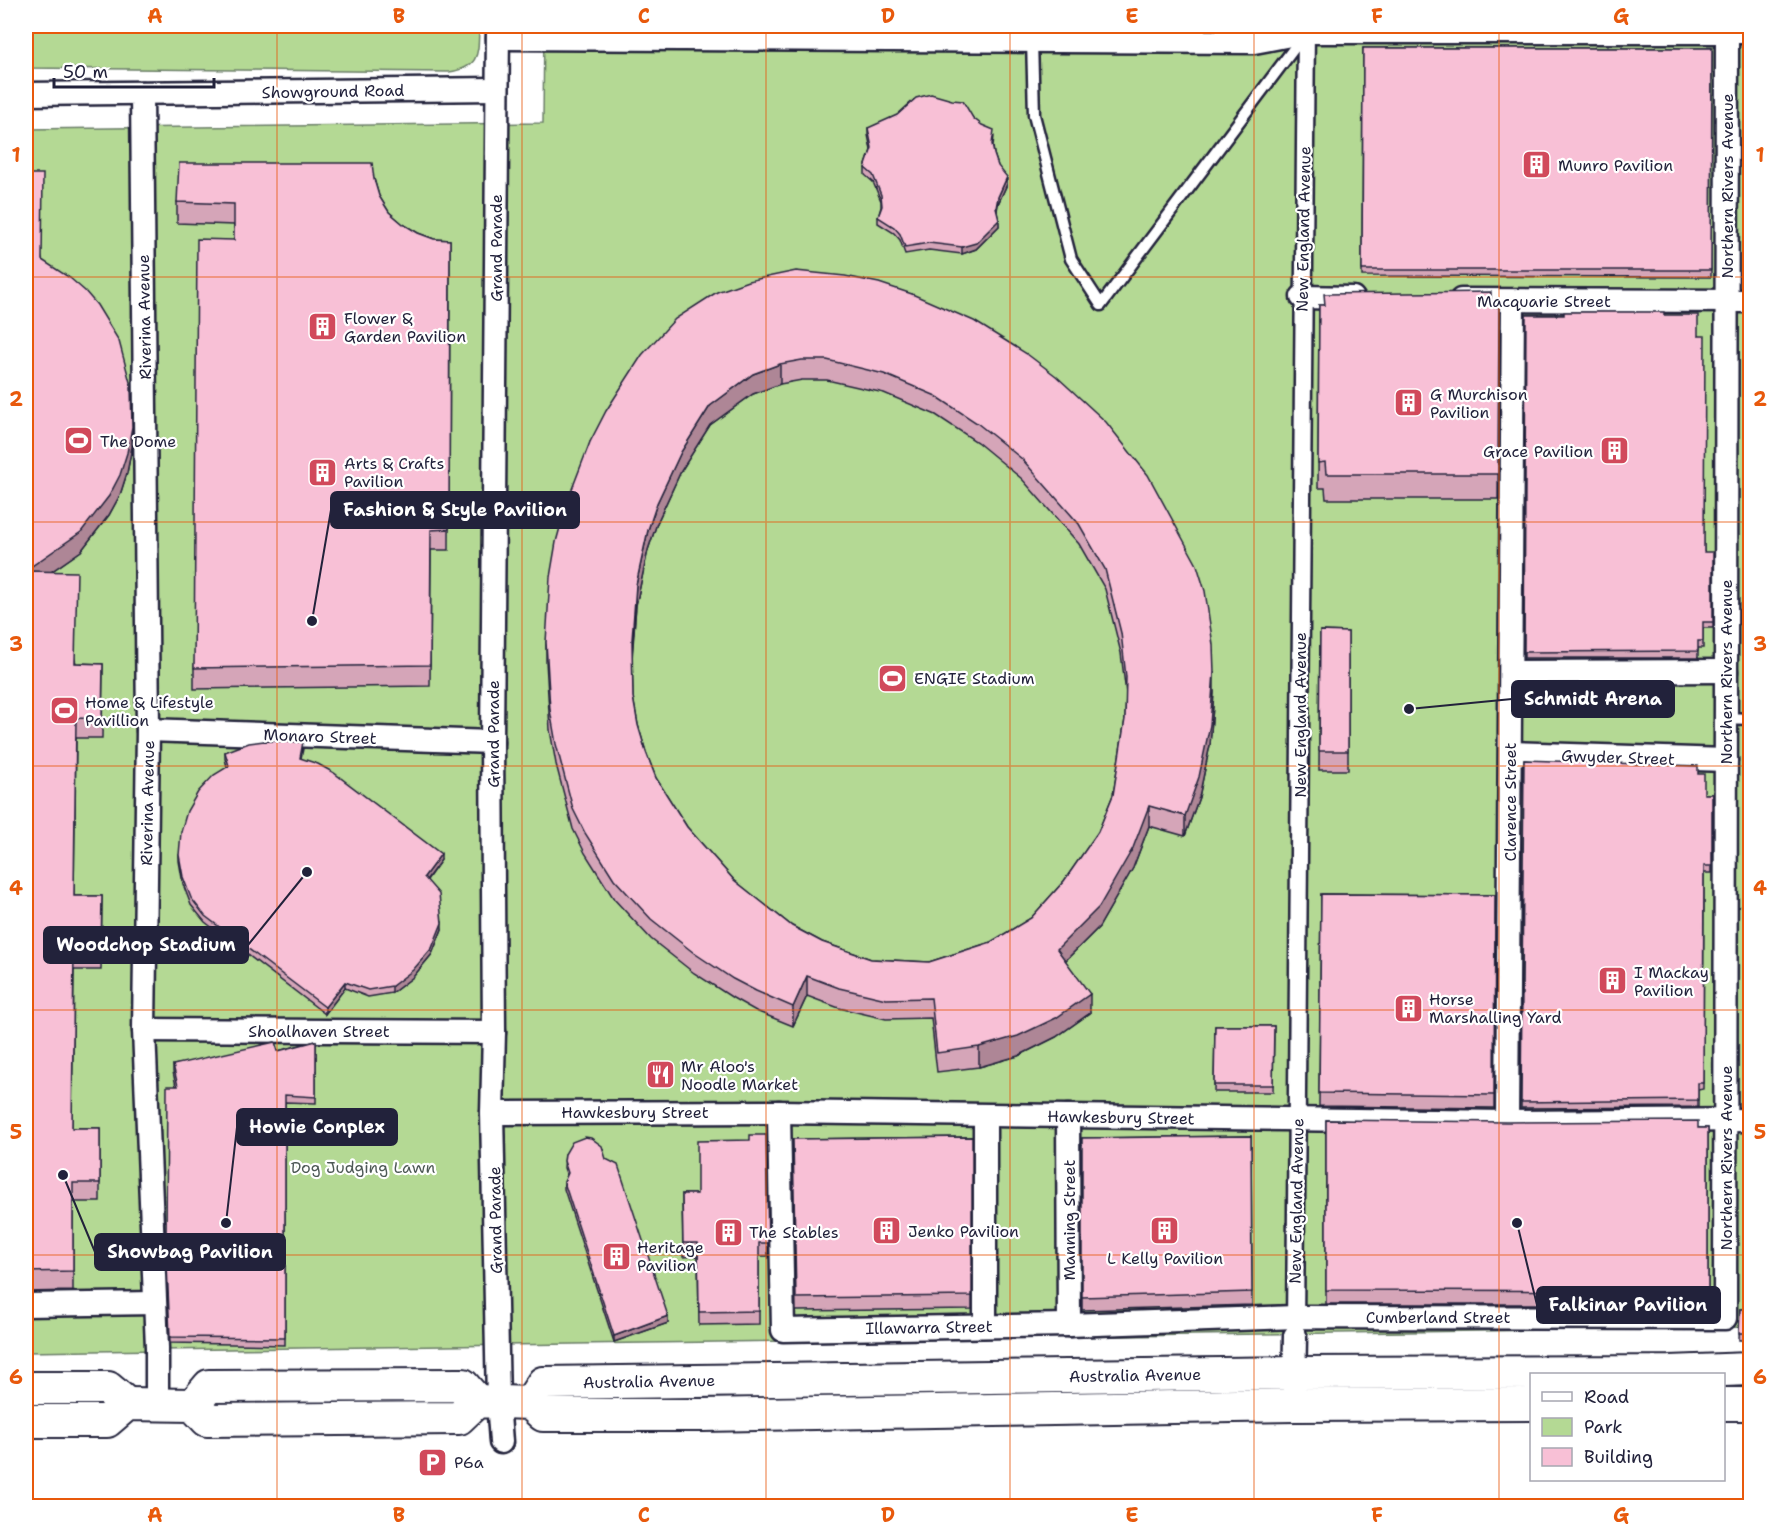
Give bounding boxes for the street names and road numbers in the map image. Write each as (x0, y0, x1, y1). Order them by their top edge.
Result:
street label: Showground Road (262, 80, 404, 103)
street label: Northern Rivers Avenue (1717, 93, 1738, 279)
street label: New England Avenue (1292, 146, 1315, 312)
street label: Grand Parade (486, 194, 507, 302)
street label: Riverina Avenue (133, 254, 156, 380)
street label: Macquarie Street (1477, 291, 1611, 312)
street label: Northern Rivers Avenue (1716, 579, 1737, 765)
street label: New England Avenue (1290, 632, 1311, 798)
street label: Grand Parade (483, 680, 504, 788)
street label: Monaro Street (263, 724, 377, 749)
street label: Riverina Avenue (136, 740, 159, 866)
street label: Clarence Street (1500, 743, 1521, 861)
street label: Gwyder Street (1561, 745, 1675, 770)
street label: Shoalhaven Street (248, 1021, 390, 1042)
street label: Northern Rivers Avenue (1716, 1065, 1737, 1251)
street label: Hawkesbury Street (561, 1102, 709, 1123)
street label: Hawkesbury Street (1047, 1106, 1195, 1129)
street label: New England Avenue (1285, 1118, 1308, 1284)
street label: Manning Street (1059, 1160, 1080, 1280)
street label: Grand Parade (484, 1166, 507, 1274)
street label: Cumberland Street (1366, 1307, 1510, 1328)
street label: Illawarra Street (865, 1316, 993, 1339)
street label: Australia Avenue (1069, 1364, 1201, 1387)
street label: Australia Avenue (583, 1370, 715, 1393)

